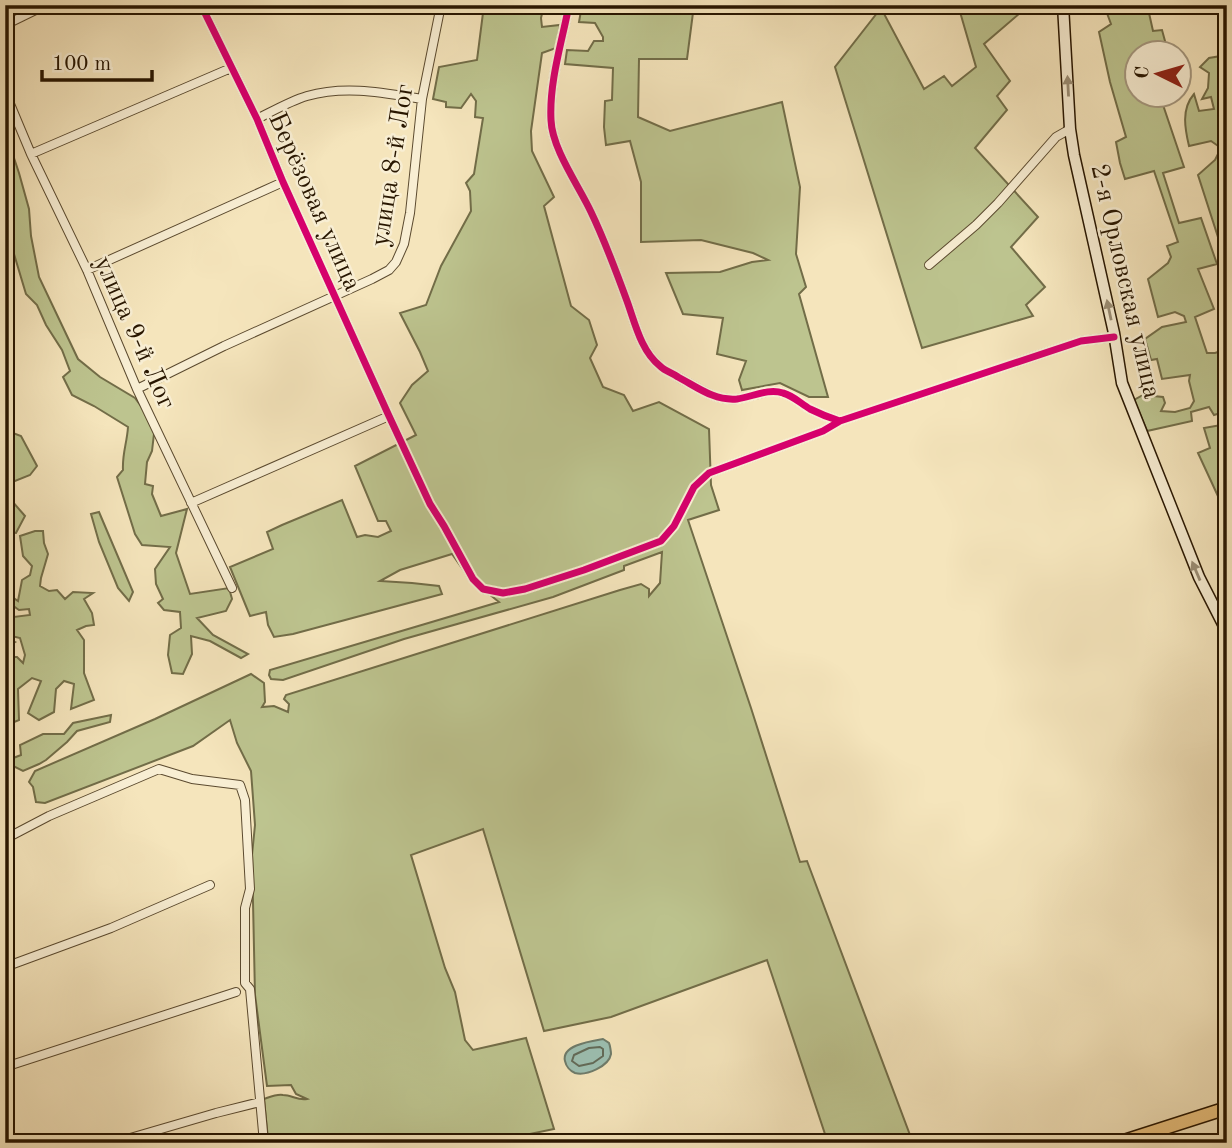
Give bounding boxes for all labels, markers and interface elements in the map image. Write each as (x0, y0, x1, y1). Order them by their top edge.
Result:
scale bar (42, 38, 152, 82)
north arrow (1124, 38, 1194, 108)
text: 100 m (52, 54, 111, 75)
text: С (1134, 66, 1154, 80)
one-way arrow (1062, 75, 1073, 97)
street label: улица 8-й Лог (367, 82, 419, 248)
street label: Берёзовая улица (263, 109, 365, 295)
street label: 2-я Орловская улица (1085, 162, 1165, 402)
street label: улица 9-й Лог (89, 253, 179, 413)
one-way arrow (1103, 298, 1114, 320)
one-way arrow (1190, 560, 1201, 581)

